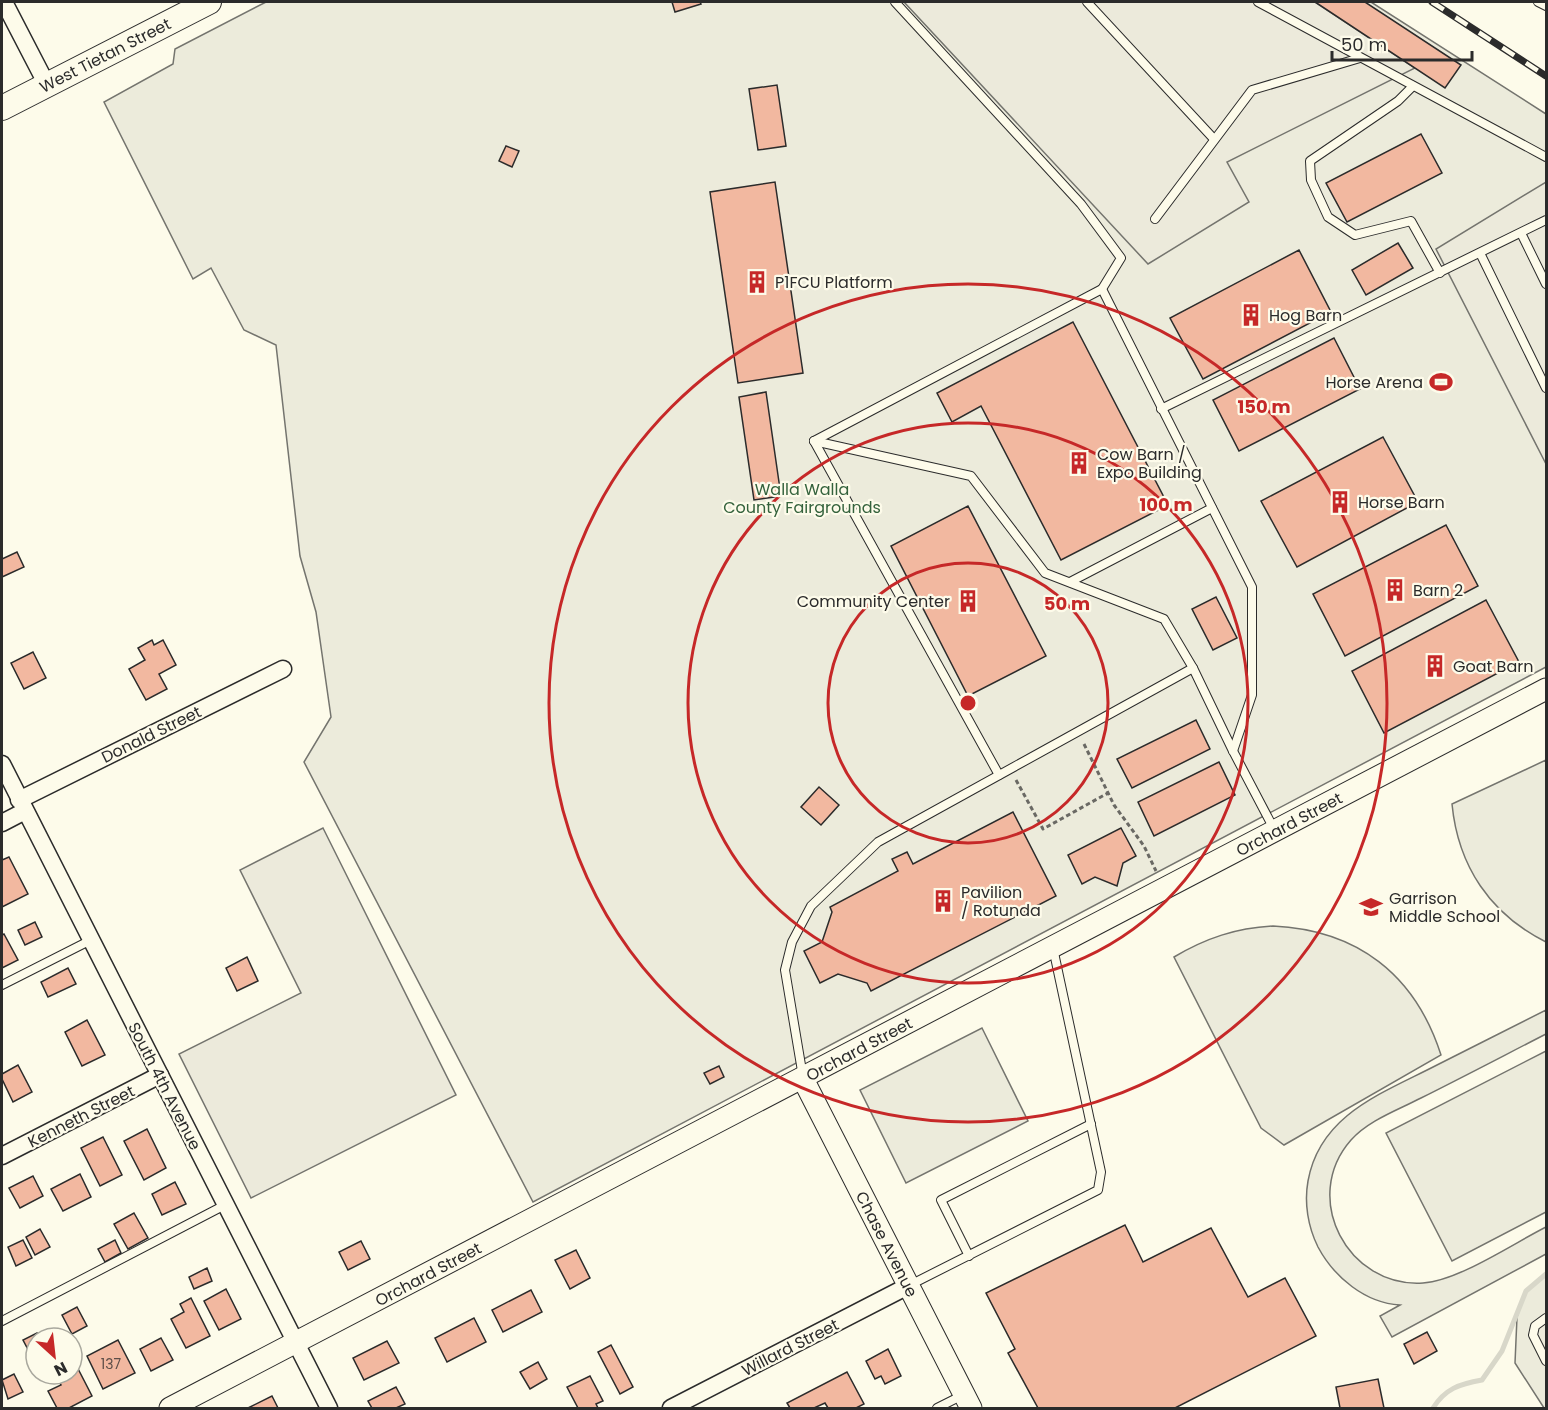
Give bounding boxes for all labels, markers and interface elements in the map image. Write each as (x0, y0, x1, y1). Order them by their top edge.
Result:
street label: West Tietan Street (36, 12, 175, 98)
scale bar (1332, 24, 1472, 62)
text: 50 m (1341, 32, 1387, 57)
building icon: P1FCU Platform (744, 269, 770, 295)
place label: P1FCU Platform (775, 271, 893, 294)
building icon: Hog Barn (1238, 302, 1264, 328)
place label: Hog Barn (1269, 304, 1342, 327)
sports icon: Horse Arena (1428, 369, 1454, 395)
place label: Horse Arena (1325, 371, 1423, 394)
text: 150 m (1237, 394, 1291, 419)
place label: Cow Barn / Expo Building (1097, 443, 1202, 484)
building icon: Cow Barn / Expo Building (1066, 450, 1092, 476)
park label: Walla Walla County Fairgrounds (723, 478, 881, 519)
building icon: Horse Barn (1327, 489, 1353, 515)
place label: Horse Barn (1358, 491, 1445, 514)
text: 100 m (1139, 492, 1193, 517)
building icon: Barn 2 (1382, 577, 1408, 603)
place label: Barn 2 (1413, 579, 1463, 602)
building icon: Community Center (955, 588, 981, 614)
place label: Community Center (797, 590, 950, 613)
text: 50 m (1044, 591, 1090, 616)
building icon: Goat Barn (1422, 653, 1448, 679)
place label: Goat Barn (1453, 655, 1533, 678)
centre of rings (958, 693, 978, 713)
street label: Donald Street (97, 700, 205, 769)
street label: Orchard Street (1232, 787, 1347, 862)
place label: Pavilion / Rotunda (961, 881, 1041, 922)
place label: Garrison Middle School (1389, 887, 1500, 928)
building icon: Pavilion / Rotunda (930, 888, 956, 914)
school or university icon: Garrison Middle School (1358, 894, 1384, 920)
street label: Orchard Street (802, 1012, 917, 1087)
street label: South 4th Avenue (122, 1018, 207, 1154)
street label: Kenneth Street (24, 1080, 139, 1153)
street label: Chase Avenue (850, 1187, 923, 1301)
street label: Orchard Street (371, 1237, 486, 1312)
street label: Willard Street (738, 1313, 843, 1382)
north arrow (24, 1326, 84, 1386)
house number: 137 (101, 1354, 122, 1374)
text: N (50, 1356, 71, 1382)

